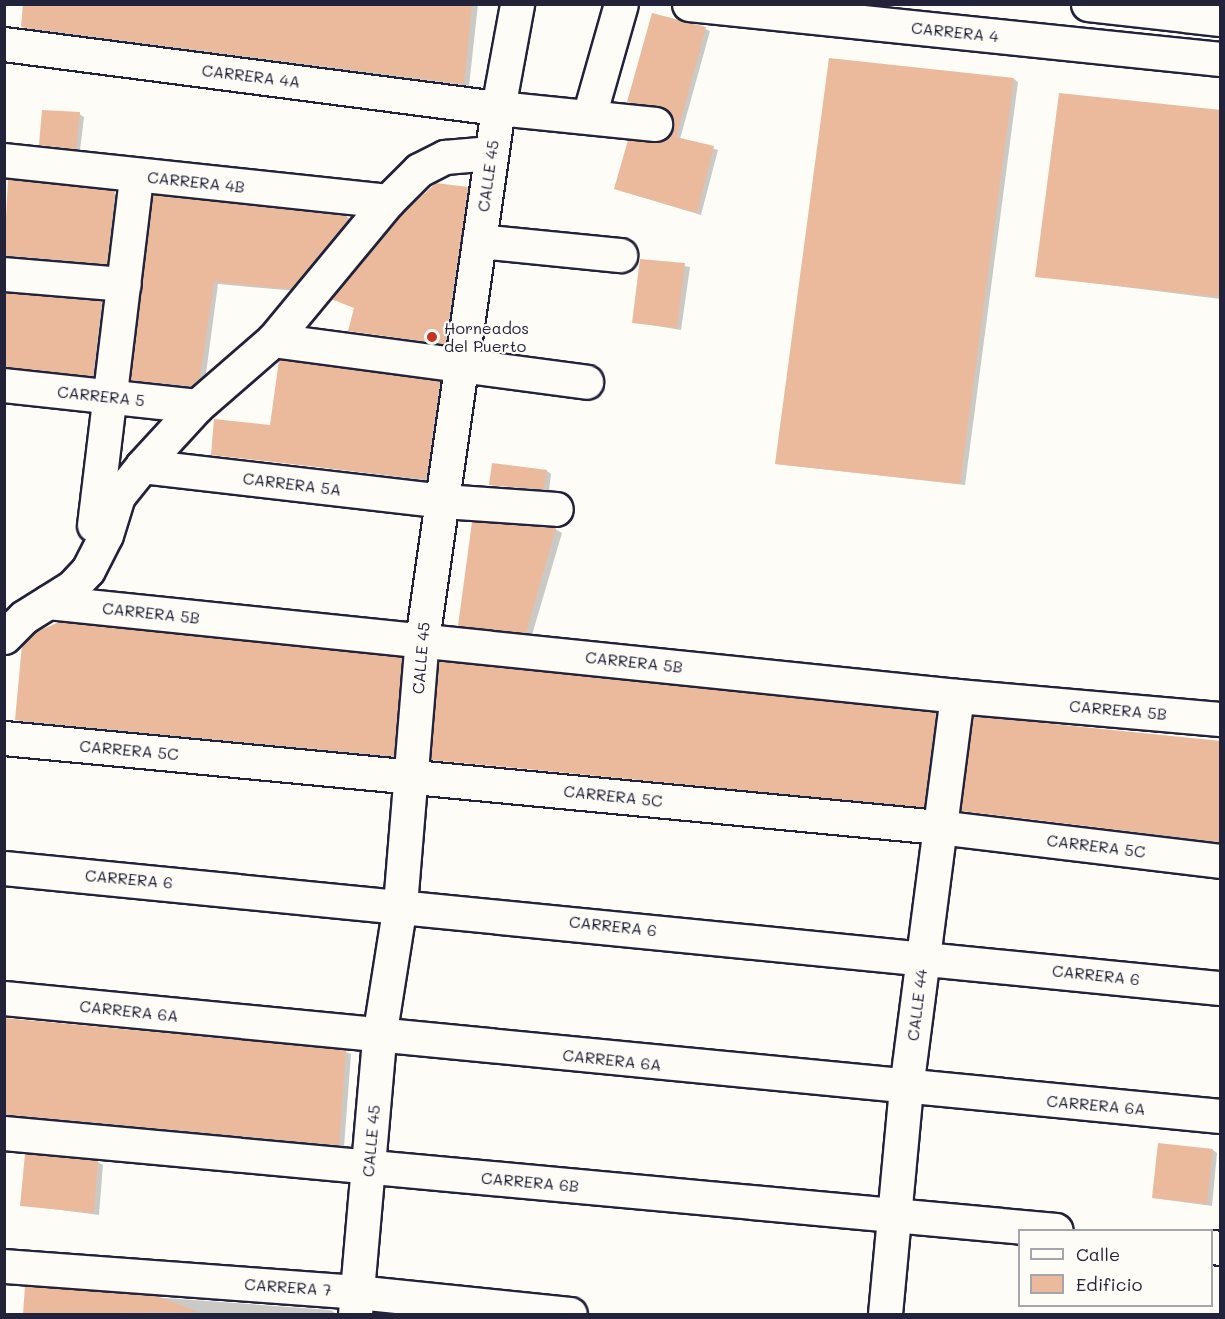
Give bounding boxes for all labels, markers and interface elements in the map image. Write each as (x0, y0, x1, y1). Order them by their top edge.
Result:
street label: CARRERA 4 (910, 18, 1000, 46)
street label: CARRERA 4A (201, 60, 301, 92)
street label: CALLE 45 (473, 139, 503, 213)
street label: CARRERA 4B (146, 167, 246, 197)
place label: Horneados del Puerto (444, 318, 529, 356)
marker: Horneados del Puerto (425, 330, 439, 344)
street label: CARRERA 5 (56, 382, 146, 410)
street label: CARRERA 5A (242, 468, 342, 500)
street label: CARRERA 5B (101, 598, 201, 628)
street label: CALLE 45 (408, 621, 434, 695)
street label: CARRERA 5B (584, 647, 684, 677)
street label: CARRERA 5B (1068, 696, 1168, 724)
street label: CARRERA 5C (79, 736, 179, 764)
street label: CARRERA 5C (563, 781, 663, 811)
street label: CARRERA 5C (1046, 830, 1146, 862)
street label: CARRERA 6 (84, 866, 174, 892)
street label: CARRERA 6 (568, 912, 658, 940)
street label: CARRERA 6 (1051, 961, 1141, 989)
street label: CALLE 44 (903, 968, 931, 1042)
street label: CARRERA 6A (79, 996, 179, 1026)
street label: CARRERA 6A (562, 1045, 662, 1075)
street label: CARRERA 6A (1046, 1091, 1146, 1119)
street label: CALLE 45 (358, 1104, 384, 1178)
street label: CARRERA 6B (480, 1168, 580, 1196)
legend (1018, 1229, 1213, 1307)
text: Calle (1076, 1242, 1120, 1266)
text: Edificio (1076, 1272, 1143, 1296)
street label: CARRERA 7 (244, 1274, 332, 1300)

